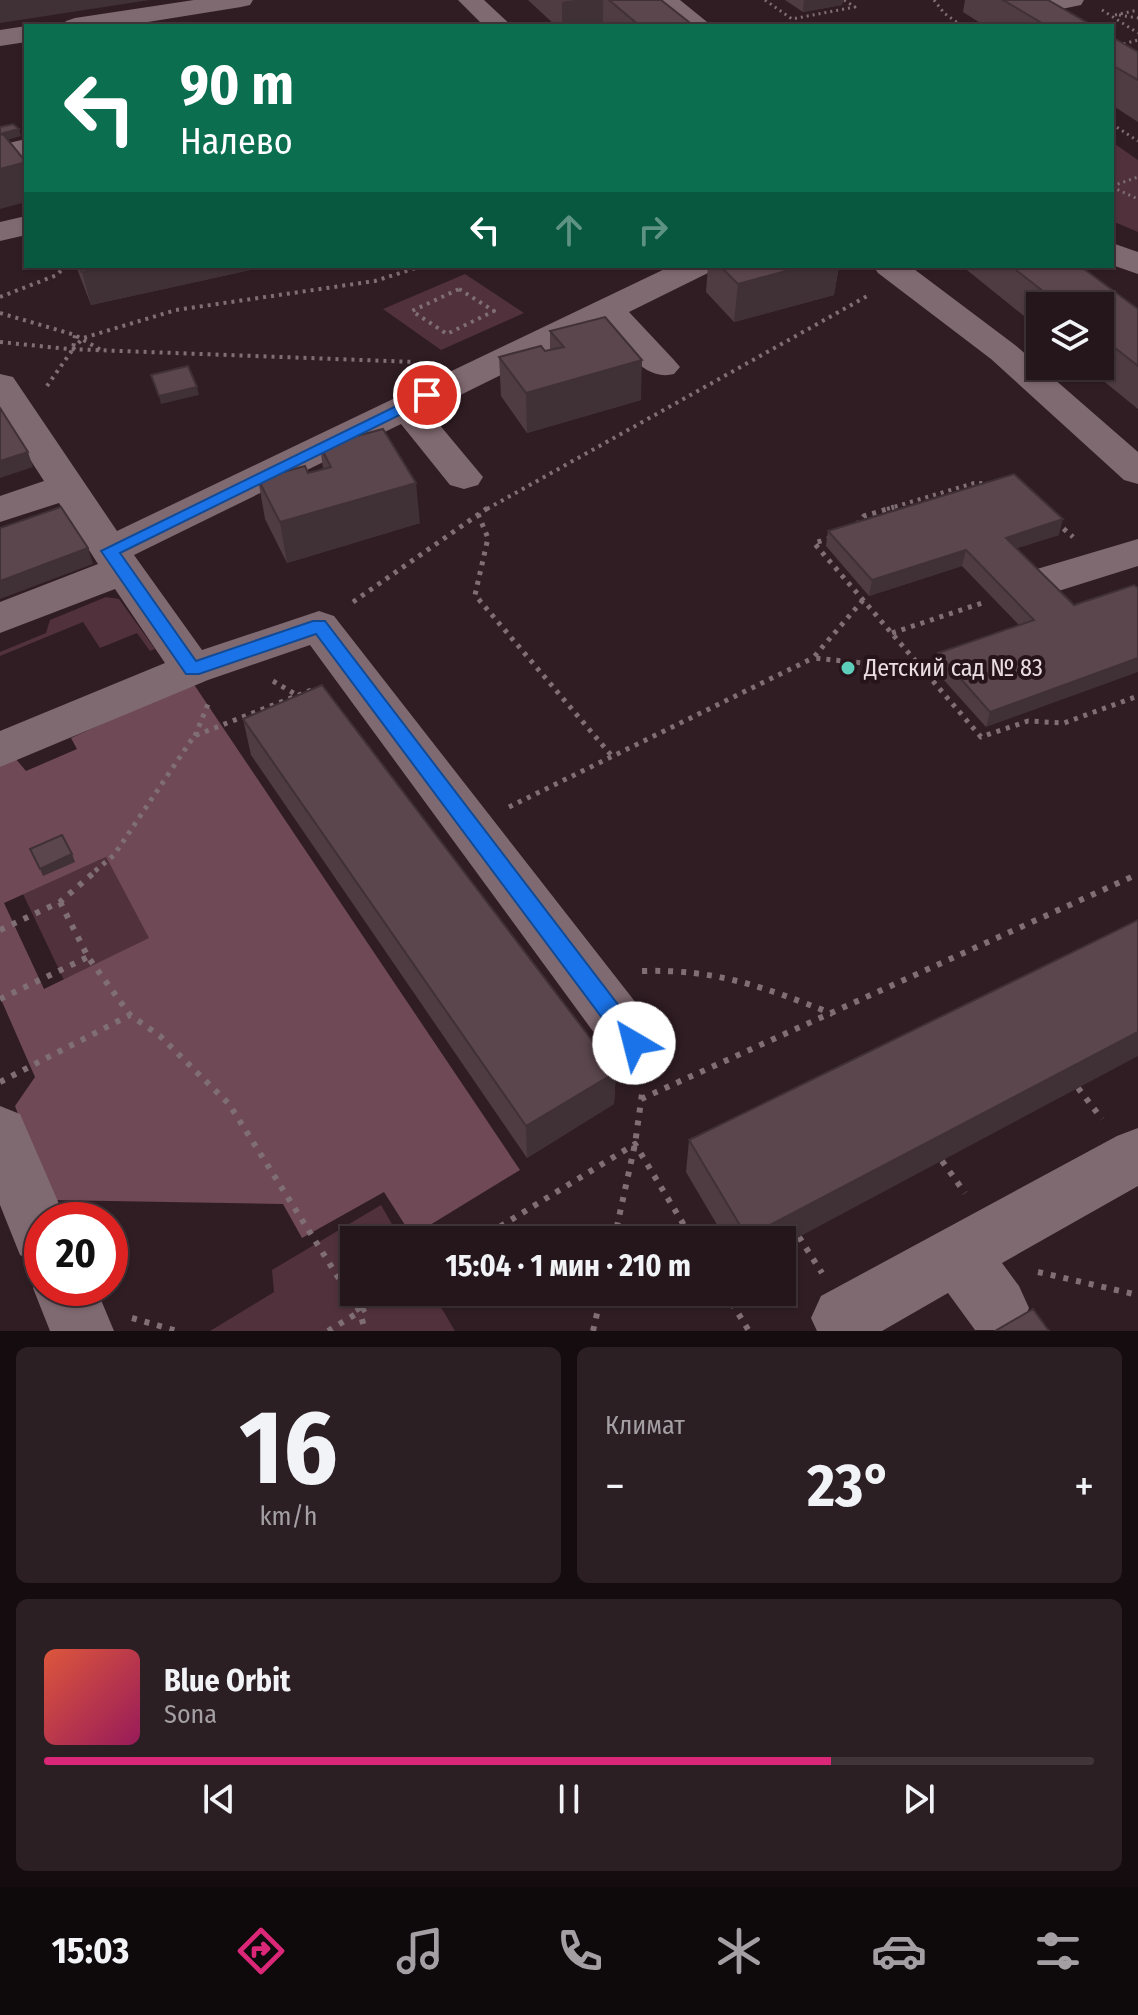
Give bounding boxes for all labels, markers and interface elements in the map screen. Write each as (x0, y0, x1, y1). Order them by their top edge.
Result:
text: 90 m (180, 52, 294, 119)
icon: left (48, 56, 152, 160)
text: Налево (180, 120, 293, 164)
icon: left (463, 208, 507, 252)
icon: ahead (547, 208, 591, 252)
icon: right (631, 208, 675, 252)
map controls (1026, 292, 1114, 380)
button: layers (1026, 292, 1114, 380)
pin (393, 361, 461, 429)
icon: arrive (405, 373, 449, 417)
place label: Детский сад № 83 (863, 654, 1043, 682)
marker: Детский сад № 83 (839, 659, 857, 677)
position arrow (592, 1001, 676, 1085)
speed limit sign: 20 (24, 1202, 128, 1306)
text: 15:04 · 1 мин · 210 m (445, 1248, 691, 1284)
text: 16 (239, 1386, 338, 1511)
text: Климат (605, 1410, 685, 1441)
text: 23° (807, 1450, 892, 1522)
text: − (605, 1460, 625, 1513)
text: + (1074, 1460, 1094, 1513)
text: km/h (260, 1501, 317, 1532)
text: Blue Orbit (164, 1663, 290, 1699)
text: Sona (164, 1699, 217, 1730)
icon: previous (197, 1777, 241, 1821)
icon: pause (547, 1777, 591, 1821)
icon: next (897, 1777, 941, 1821)
icon: directions (233, 1923, 289, 1979)
icon: music (392, 1923, 448, 1979)
icon: phone (552, 1923, 608, 1979)
icon: climate (711, 1923, 767, 1979)
icon: car (871, 1923, 927, 1979)
icon: filters (1030, 1923, 1086, 1979)
text: 15:03 (52, 1929, 129, 1973)

